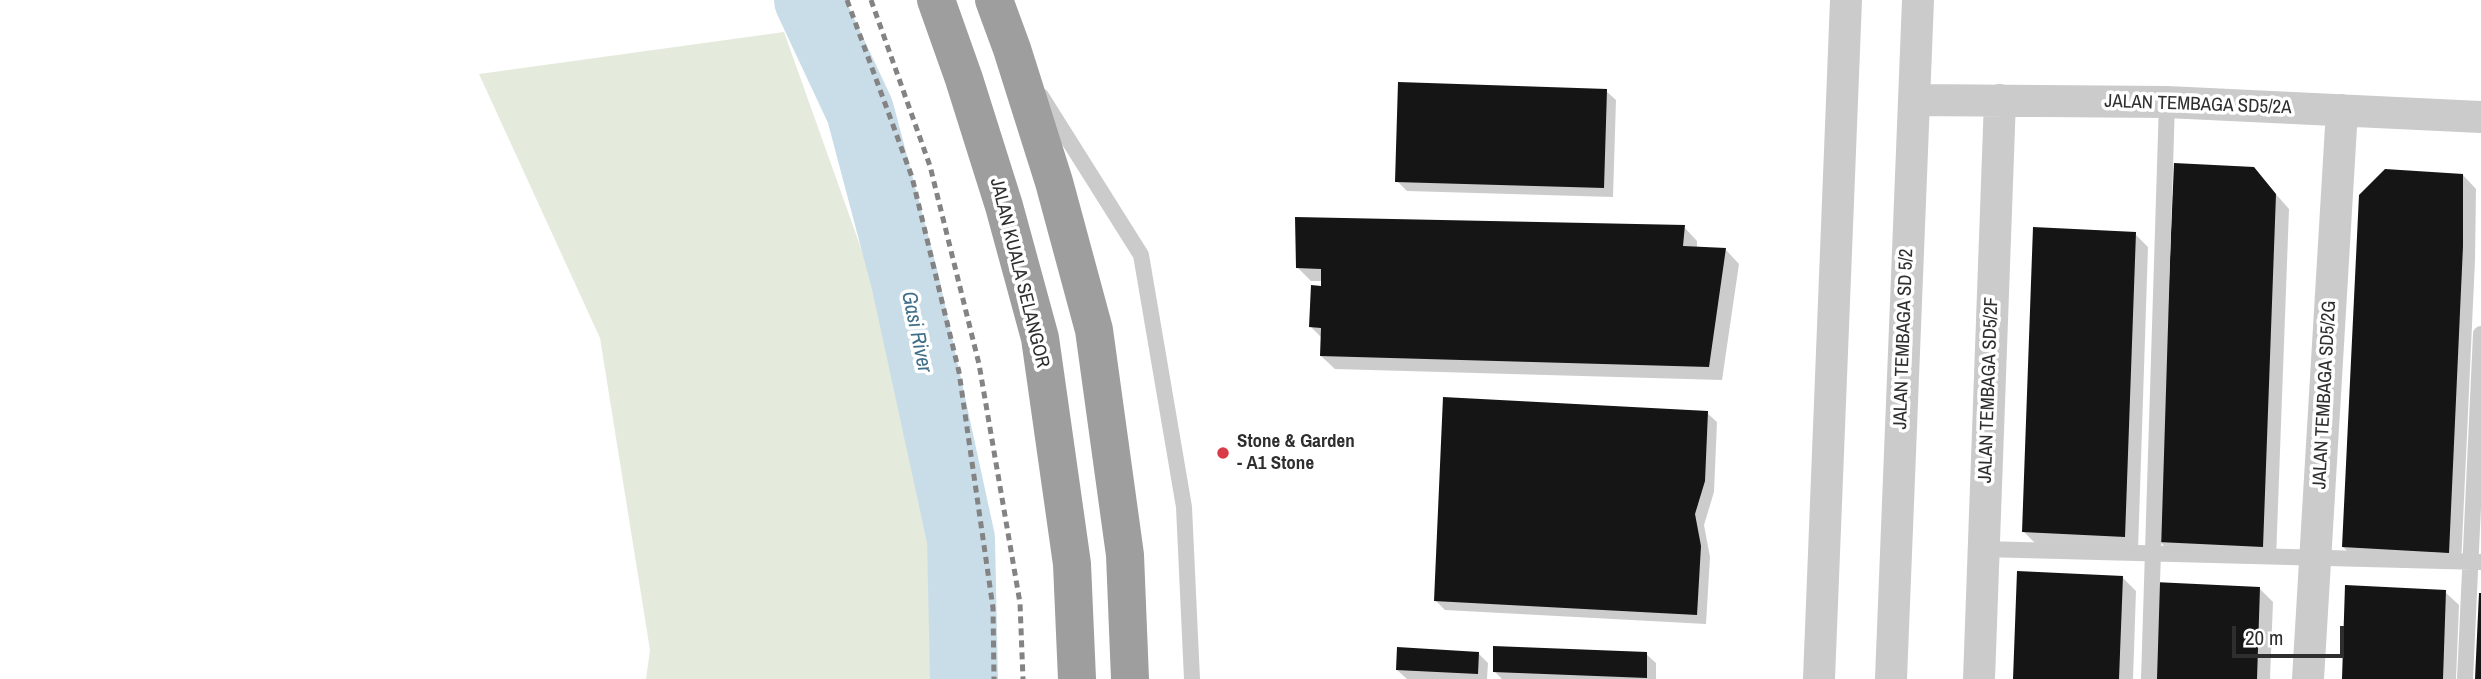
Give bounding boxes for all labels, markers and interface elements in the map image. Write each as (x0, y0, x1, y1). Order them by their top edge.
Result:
street label: JALAN TEMBAGA SD5/2A (2104, 90, 2292, 120)
street label: JALAN KUALA SELANGOR (984, 176, 1054, 370)
street label: JALAN TEMBAGA SD 5/2 (1889, 248, 1919, 430)
water label: Gasi River (895, 289, 937, 375)
street label: JALAN TEMBAGA SD5/2F (1974, 297, 2004, 483)
street label: JALAN TEMBAGA SD5/2G (2309, 300, 2341, 490)
place label: Stone & Garden - A1 Stone (1237, 431, 1355, 475)
marker: Stone & Garden - A1 Stone (1215, 445, 1231, 461)
scale bar (2236, 612, 2348, 656)
text: 20 m (2245, 623, 2283, 652)

